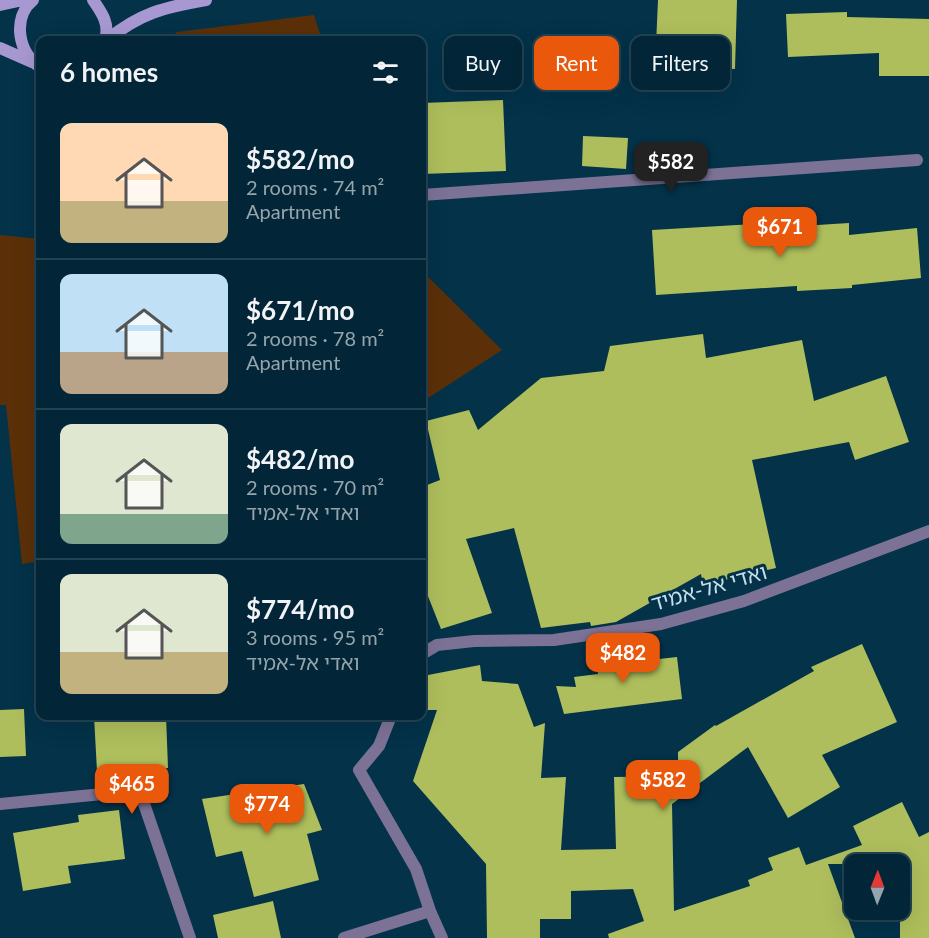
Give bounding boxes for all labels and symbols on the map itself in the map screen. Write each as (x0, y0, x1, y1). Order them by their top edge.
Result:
pin: $582 (635, 142, 707, 193)
pin: $671 (744, 207, 816, 258)
street label: ואדי אל-אמיד (648, 558, 769, 615)
pin: $482 (587, 633, 659, 684)
pin: $582 (627, 760, 699, 811)
pin: $465 (96, 764, 168, 815)
pin: $774 (231, 784, 303, 835)
north arrow (844, 854, 910, 920)

